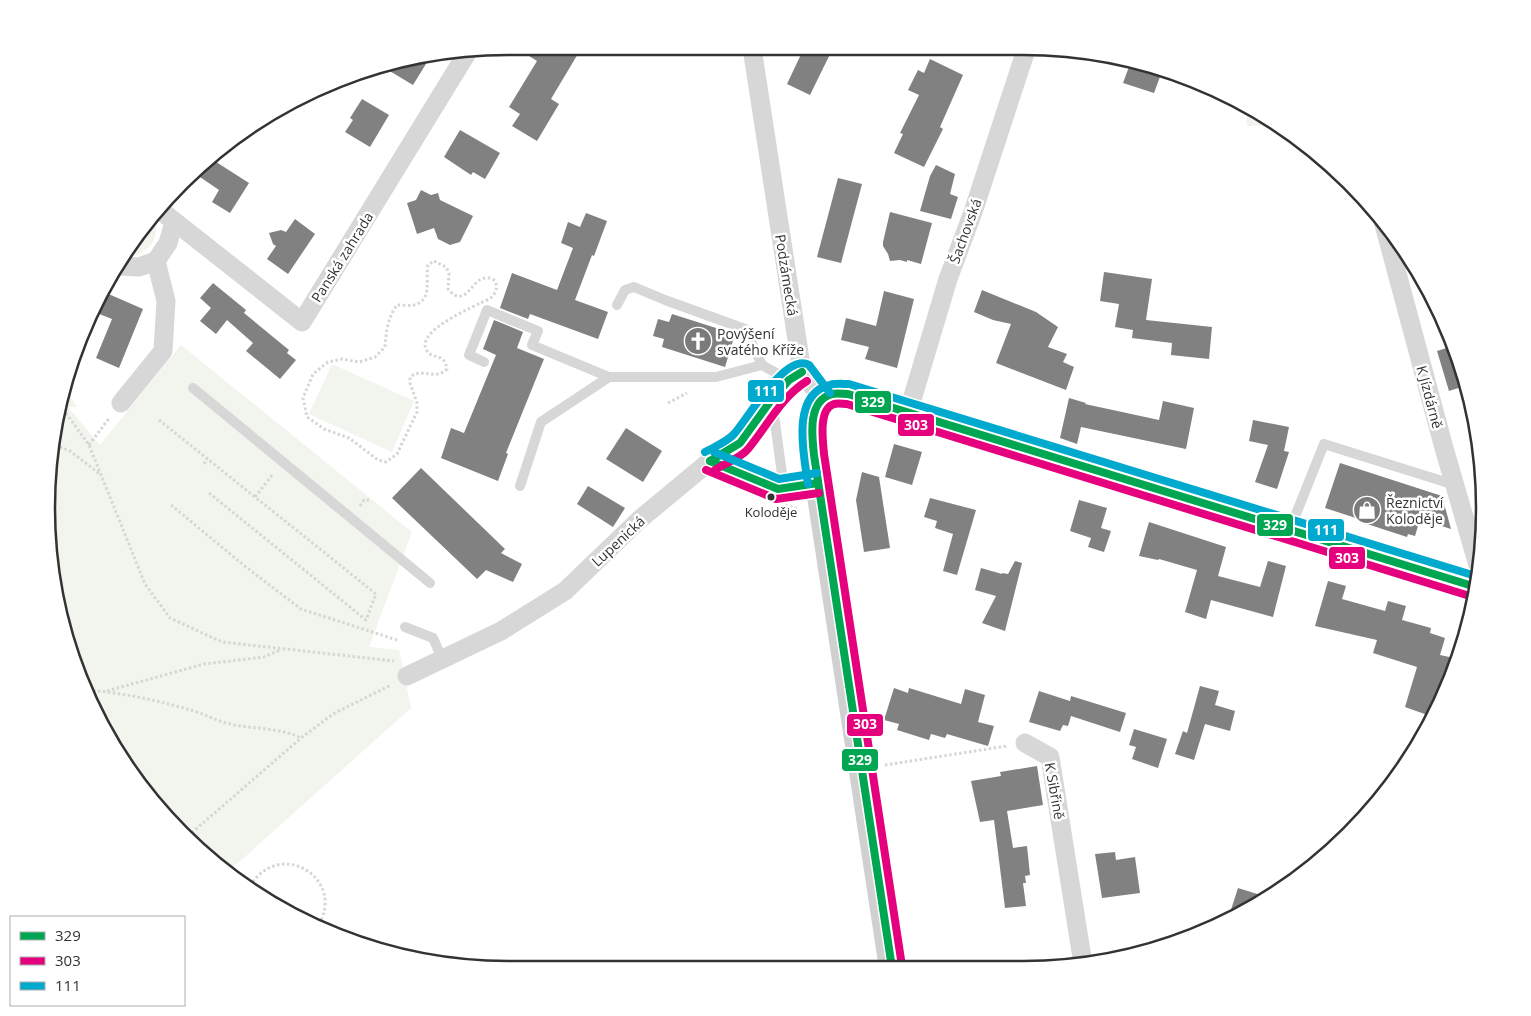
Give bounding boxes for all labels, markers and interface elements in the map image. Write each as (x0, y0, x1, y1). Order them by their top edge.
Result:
street label: Šachovská (944, 196, 986, 266)
street label: Panská zahrada (307, 208, 377, 306)
street label: Podzámecká (771, 233, 803, 317)
place label: Povýšení svatého Kříže (717, 324, 804, 359)
church icon: Povýšení svatého Kříže (683, 326, 713, 356)
street label: K Jízdárně (1412, 363, 1448, 431)
line badge: 111 (747, 379, 785, 403)
text: 111 (754, 381, 778, 400)
line badge: 329 (854, 390, 892, 414)
text: 329 (861, 392, 885, 411)
line badge: 303 (897, 413, 935, 437)
text: 303 (904, 415, 928, 434)
marker: Koloděje (766, 492, 776, 502)
place label: Řeznictví Koloděje (1386, 493, 1444, 528)
shop icon: Řeznictví Koloděje (1352, 495, 1382, 525)
place label: Koloděje (745, 503, 797, 521)
street label: Lupenická (587, 511, 649, 571)
line badge: 329 (1256, 513, 1294, 537)
text: 329 (1263, 515, 1287, 534)
line badge: 111 (1307, 518, 1345, 542)
text: 111 (1314, 520, 1338, 539)
line badge: 303 (1328, 546, 1366, 570)
text: 303 (1335, 548, 1359, 567)
line badge: 303 (846, 713, 884, 737)
text: 303 (853, 714, 877, 733)
line badge: 329 (841, 748, 879, 772)
text: 329 (848, 750, 872, 769)
street label: K Sibřině (1041, 761, 1069, 821)
legend (10, 916, 185, 1006)
text: 329 (55, 925, 81, 945)
text: 303 (55, 950, 81, 970)
text: 111 (55, 975, 81, 995)

